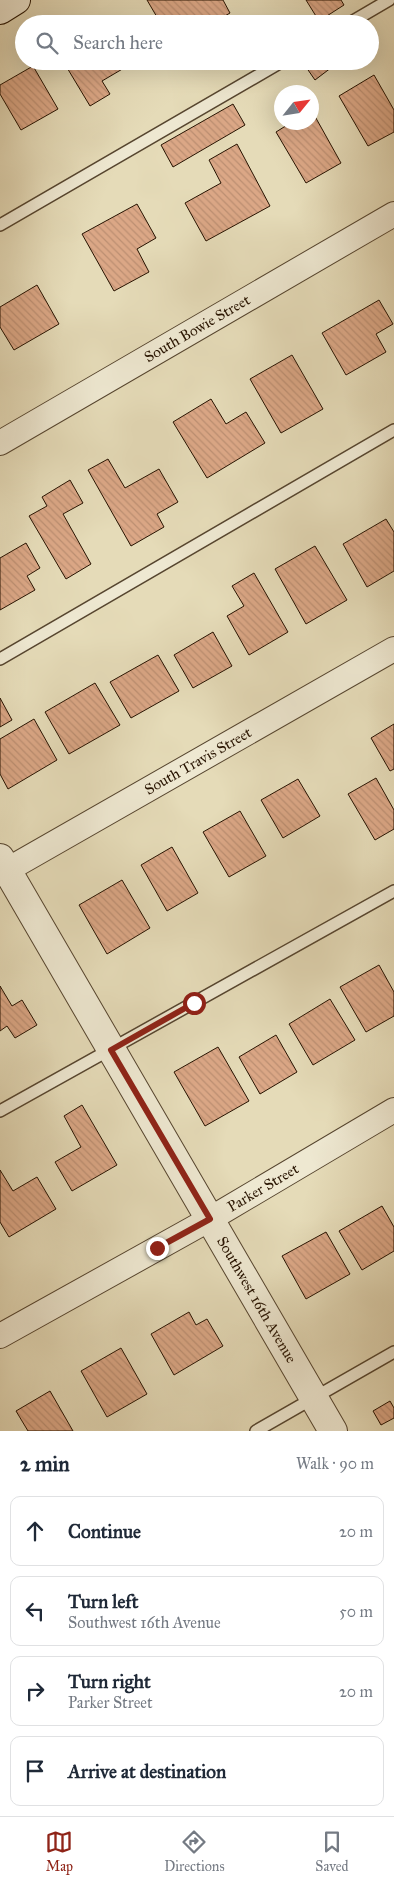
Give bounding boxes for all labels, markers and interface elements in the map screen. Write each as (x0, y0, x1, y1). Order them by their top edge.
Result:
search box (15, 15, 379, 70)
icon: search (33, 29, 61, 57)
text: Search here (73, 31, 163, 54)
north arrow (274, 85, 319, 130)
street label: South Bowie Street (141, 290, 254, 366)
street label: South Travis Street (141, 723, 255, 799)
route start (183, 992, 206, 1015)
street label: Parker Street (224, 1159, 302, 1216)
street label: Southwest 16th Avenue (213, 1233, 301, 1366)
route end (146, 1237, 169, 1260)
text: 2 min (20, 1451, 70, 1477)
text: Walk · 90 m (296, 1454, 374, 1473)
icon: ahead (21, 1517, 49, 1545)
text: Continue (68, 1520, 141, 1543)
text: 20 m (339, 1522, 373, 1541)
text: Turn left (68, 1590, 138, 1613)
icon: left (21, 1597, 49, 1625)
text: 50 m (339, 1602, 373, 1621)
text: Southwest 16th Avenue (68, 1613, 221, 1632)
text: Turn right (68, 1670, 151, 1693)
icon: right (21, 1677, 49, 1705)
text: 20 m (339, 1682, 373, 1701)
text: Parker Street (68, 1693, 153, 1712)
icon: arrive (21, 1757, 49, 1785)
text: Arrive at destination (68, 1760, 226, 1783)
tab: Map (45, 1828, 73, 1875)
tab: Directions (164, 1828, 225, 1875)
tab: Saved (315, 1828, 349, 1875)

